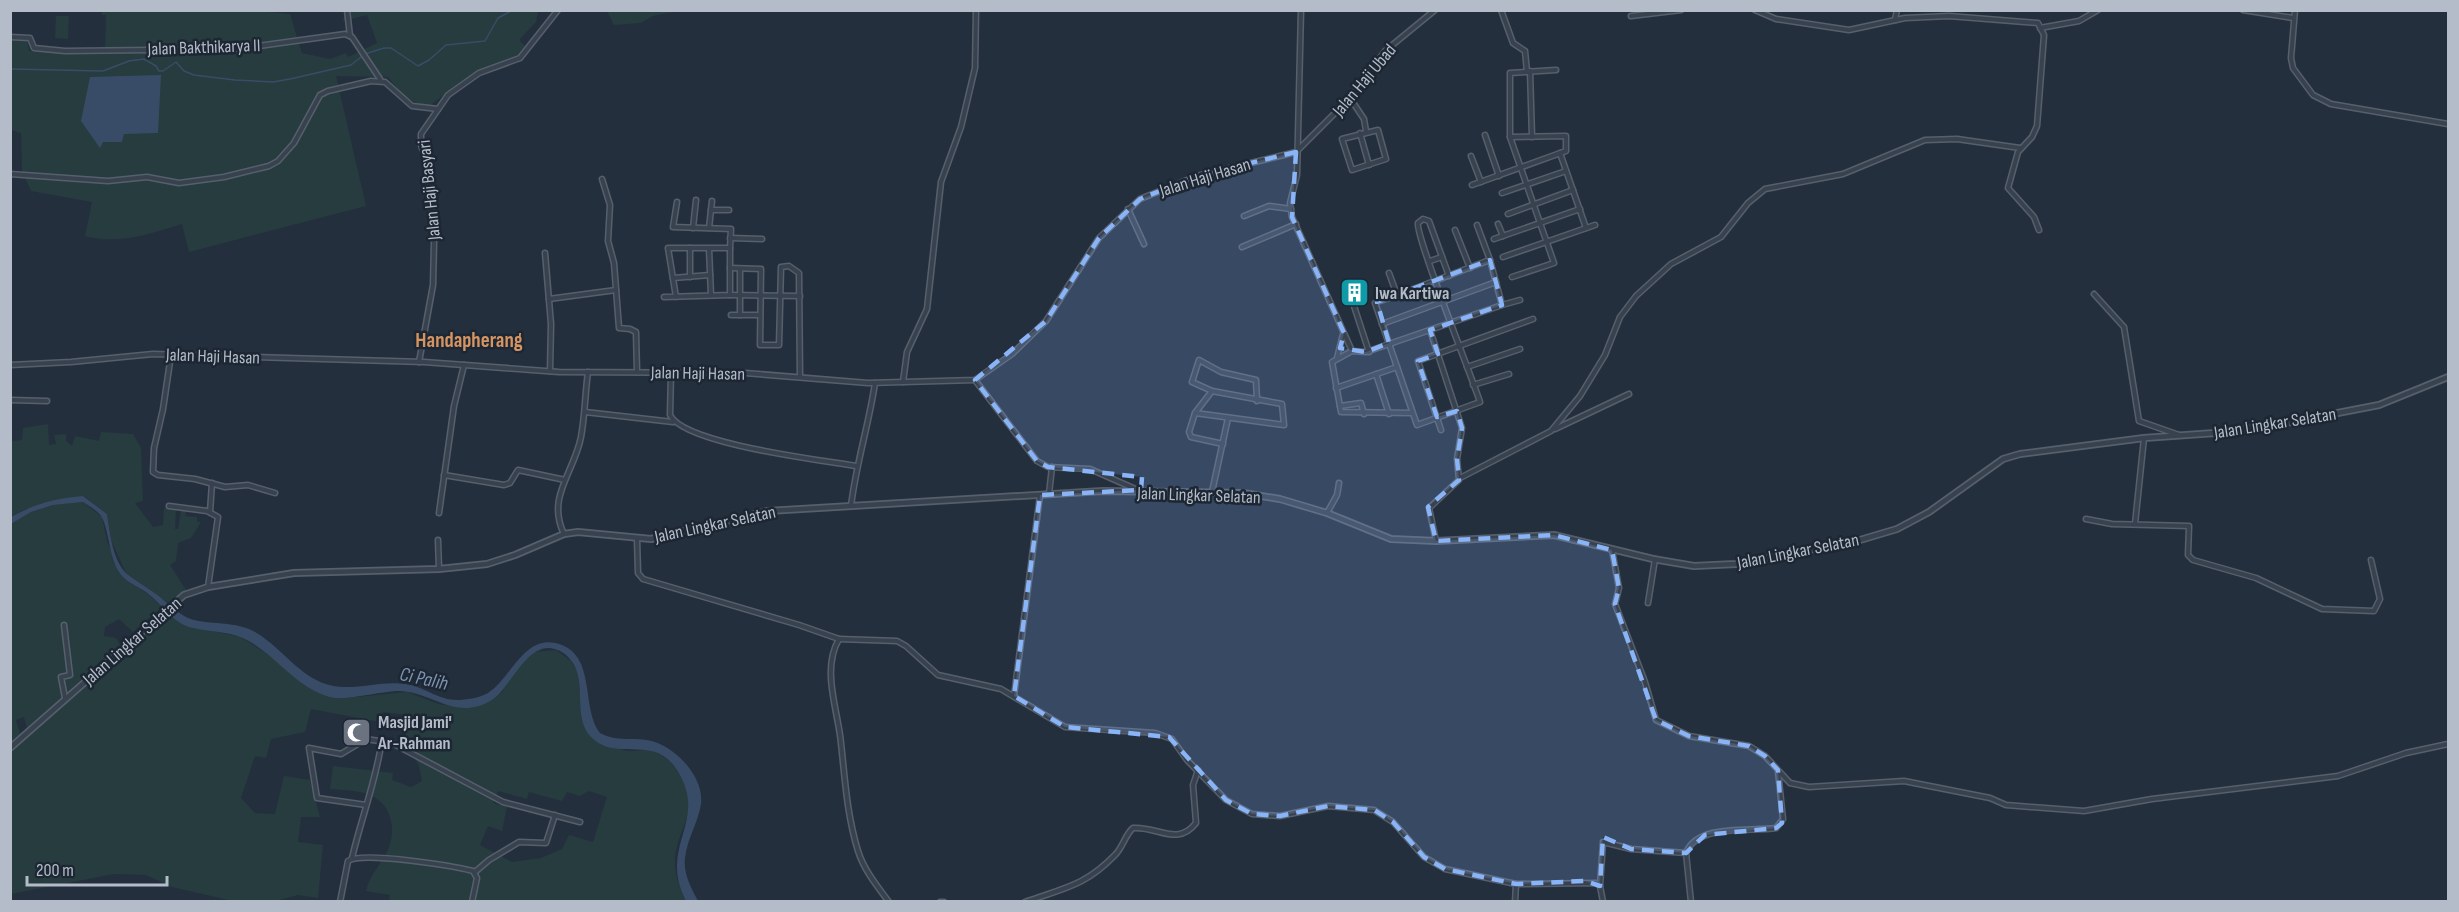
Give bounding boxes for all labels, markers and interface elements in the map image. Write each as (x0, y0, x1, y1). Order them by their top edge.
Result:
street label: Jalan Bakthikarya II (146, 35, 261, 60)
street label: Jalan Haji Ubad (1327, 40, 1401, 121)
street label: Jalan Haji Basyari (414, 139, 445, 242)
street label: Jalan Haji Hasan (1156, 154, 1253, 202)
building icon: Iwa Kartiwa (1338, 277, 1370, 309)
place label: Iwa Kartiwa (1375, 283, 1449, 304)
district label: Handapherang (415, 328, 523, 353)
street label: Jalan Haji Hasan (165, 344, 260, 369)
street label: Jalan Haji Hasan (650, 362, 745, 385)
street label: Jalan Lingkar Selatan (2211, 403, 2338, 444)
street label: Jalan Lingkar Selatan (1136, 483, 1261, 508)
street label: Jalan Lingkar Selatan (652, 501, 778, 548)
street label: Jalan Lingkar Selatan (1735, 529, 1861, 574)
street label: Jalan Lingkar Selatan (78, 593, 186, 690)
water label: Ci Palih (397, 662, 450, 696)
place label: Masjid Jami' Ar-Rahman (377, 712, 452, 754)
mosque icon: Masjid Jami' Ar-Rahman (341, 716, 373, 748)
scale bar (27, 849, 166, 887)
text: 200 m (36, 860, 74, 881)

